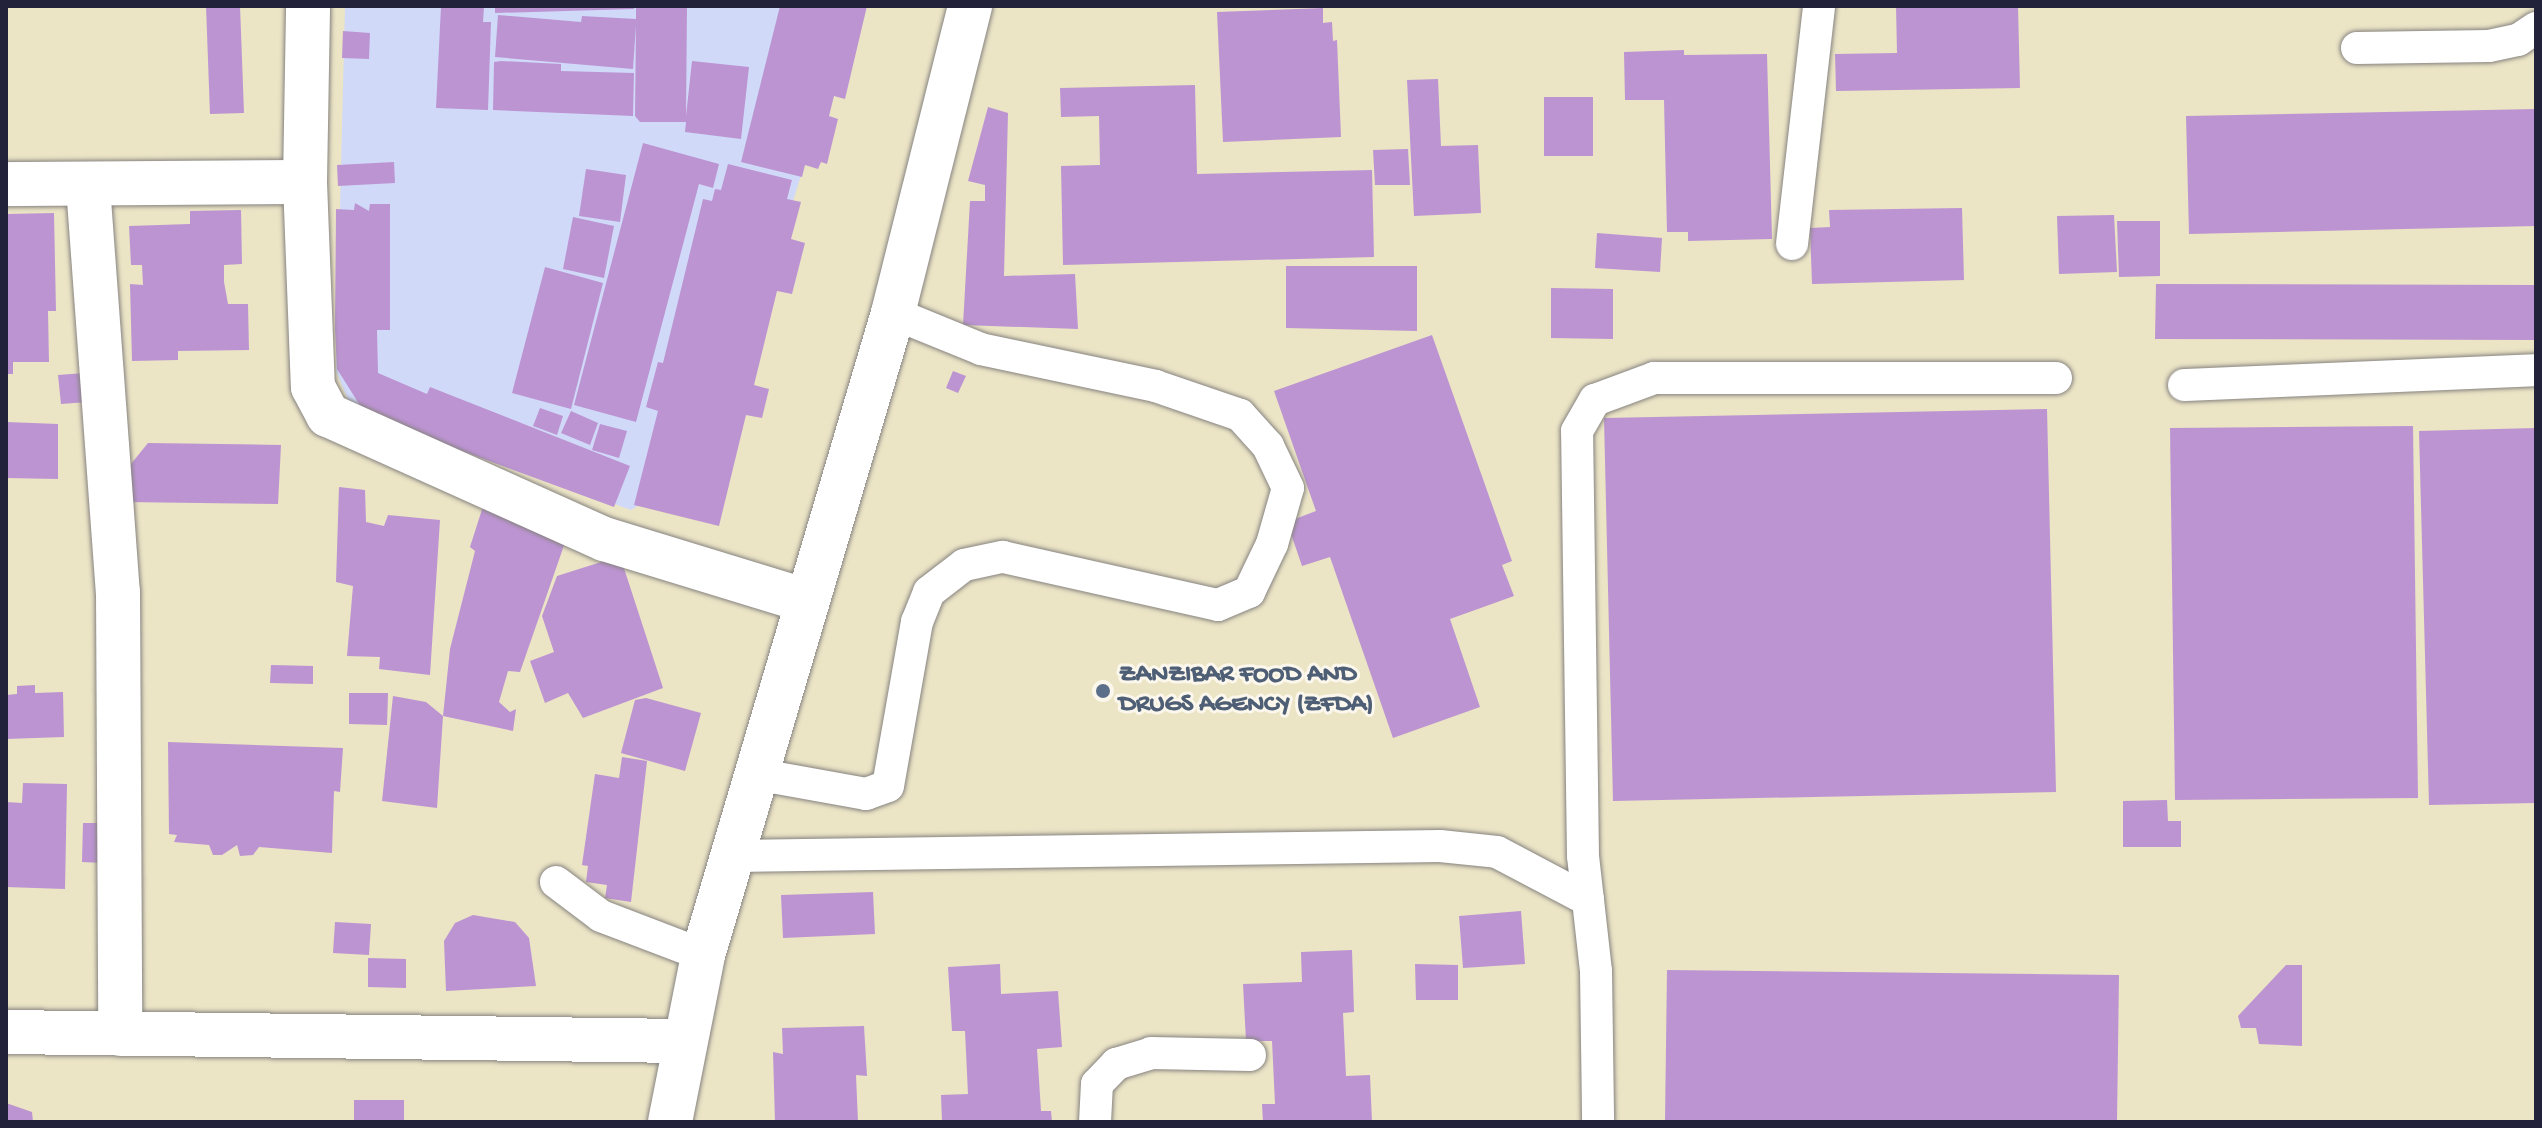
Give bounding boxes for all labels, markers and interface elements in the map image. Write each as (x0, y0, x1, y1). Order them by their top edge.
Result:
place label: ZANZIBAR FOOD AND DRUGS AGENCY (ZFDA) (1119, 660, 1374, 722)
marker: ZANZIBAR FOOD AND DRUGS AGENCY (ZFDA) (1094, 682, 1112, 700)

